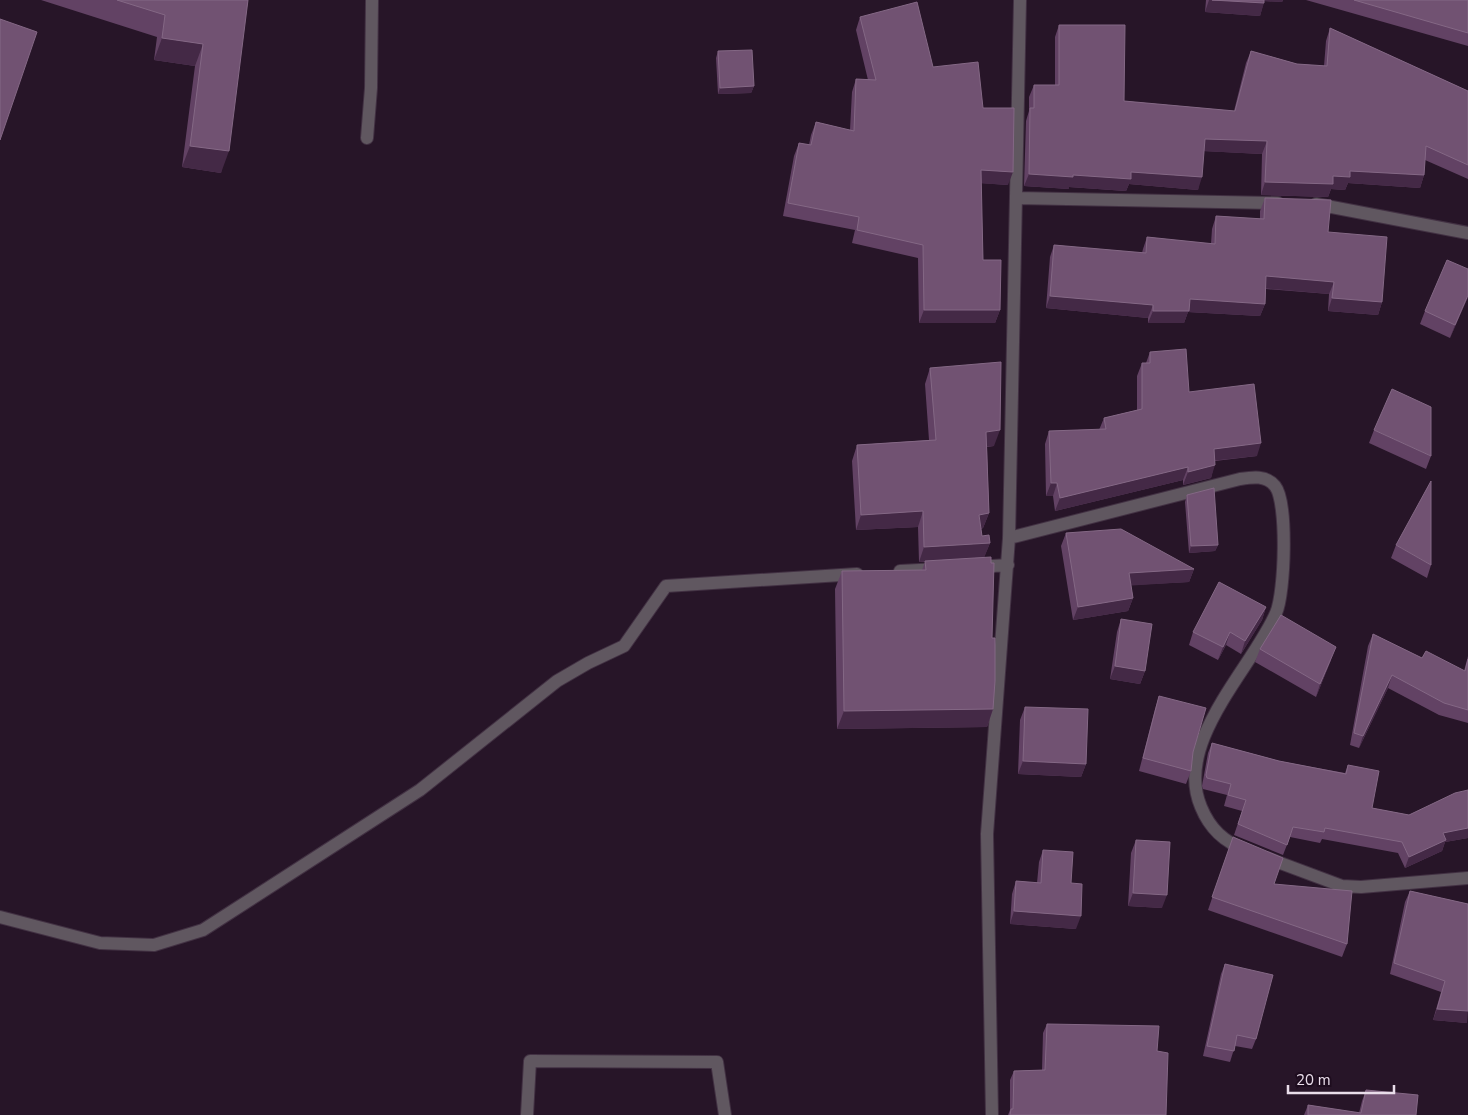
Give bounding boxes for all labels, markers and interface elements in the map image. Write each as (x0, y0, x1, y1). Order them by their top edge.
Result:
scale bar (1288, 1062, 1394, 1094)
text: 20 m (1296, 1070, 1331, 1090)

